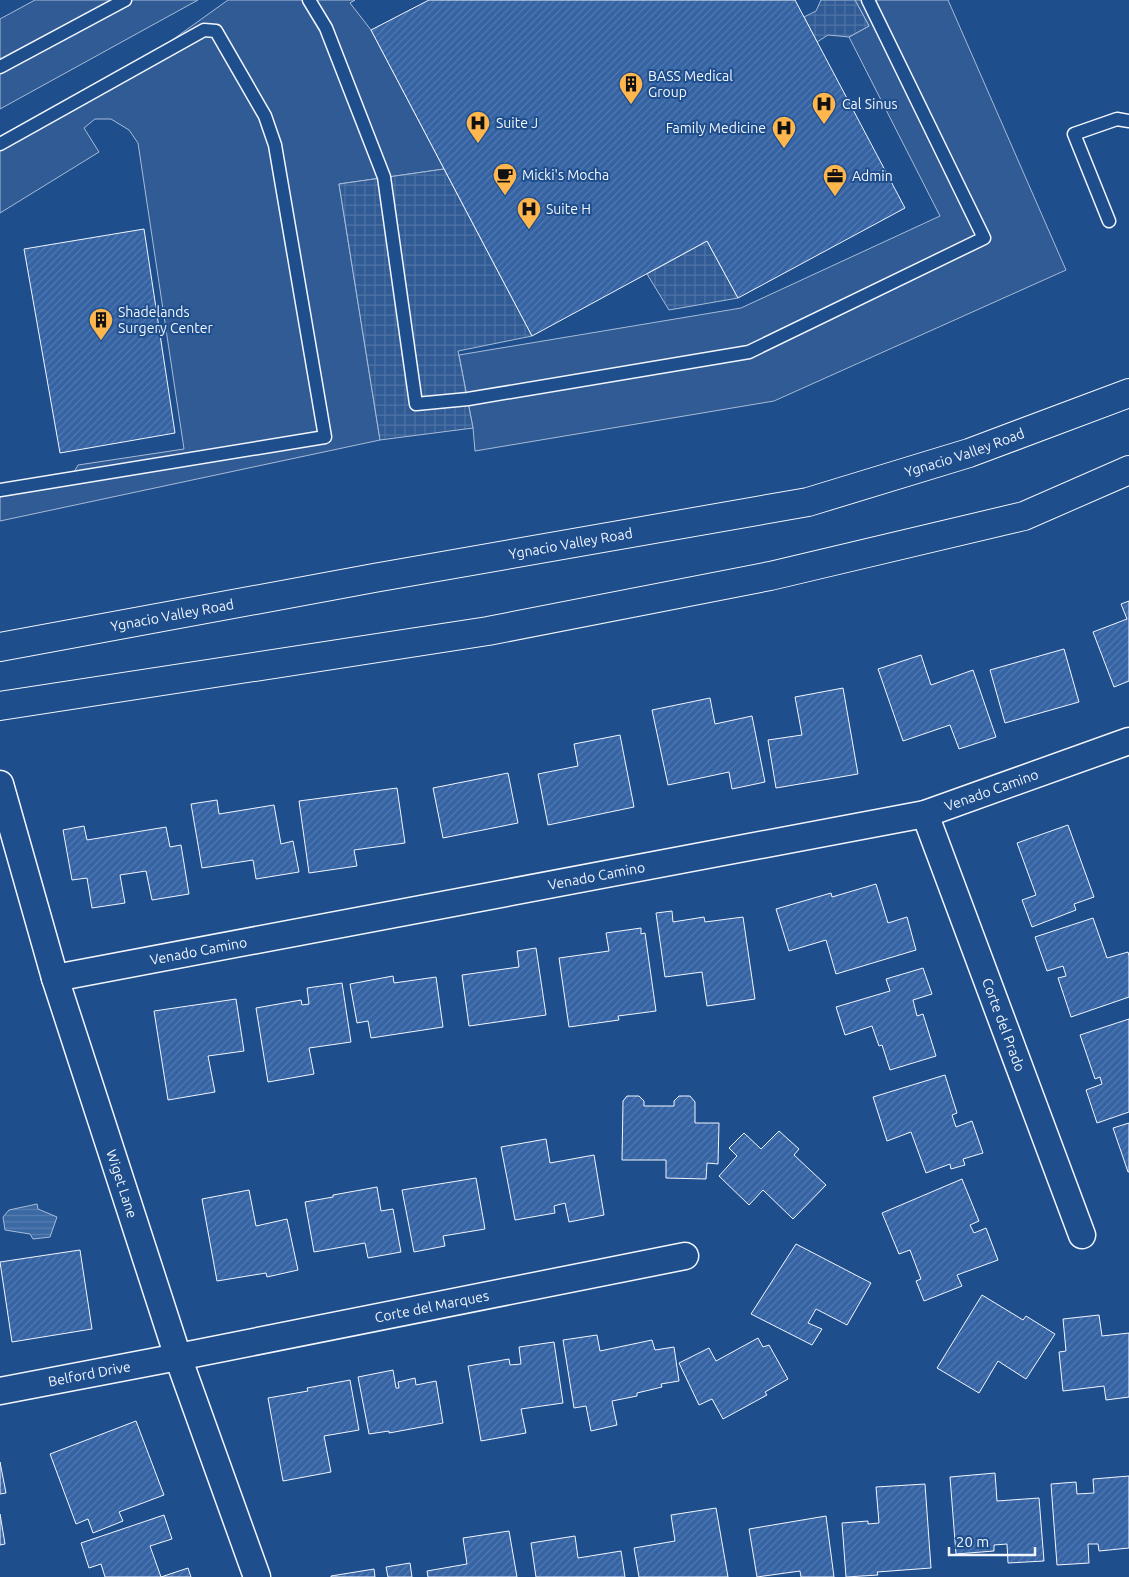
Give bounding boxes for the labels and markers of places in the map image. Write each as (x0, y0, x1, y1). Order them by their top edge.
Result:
place label: BASS Medical Group (648, 68, 733, 100)
building icon: BASS Medical Group (618, 71, 644, 105)
hospital icon: Cal Sinus (811, 91, 837, 125)
place label: Cal Sinus (842, 96, 897, 112)
hospital icon: Suite J (465, 110, 491, 144)
place label: Suite J (496, 115, 538, 131)
hospital icon: Family Medicine (771, 115, 797, 149)
place label: Family Medicine (666, 120, 766, 136)
cafe icon: Micki's Mocha (492, 162, 518, 196)
office icon: Admin (822, 163, 848, 197)
place label: Micki's Mocha (522, 167, 609, 183)
place label: Admin (852, 168, 893, 184)
hospital icon: Suite H (516, 196, 542, 230)
place label: Suite H (546, 201, 591, 217)
place label: Shadelands Surgery Center (118, 304, 213, 336)
building icon: Shadelands Surgery Center (88, 307, 114, 341)

